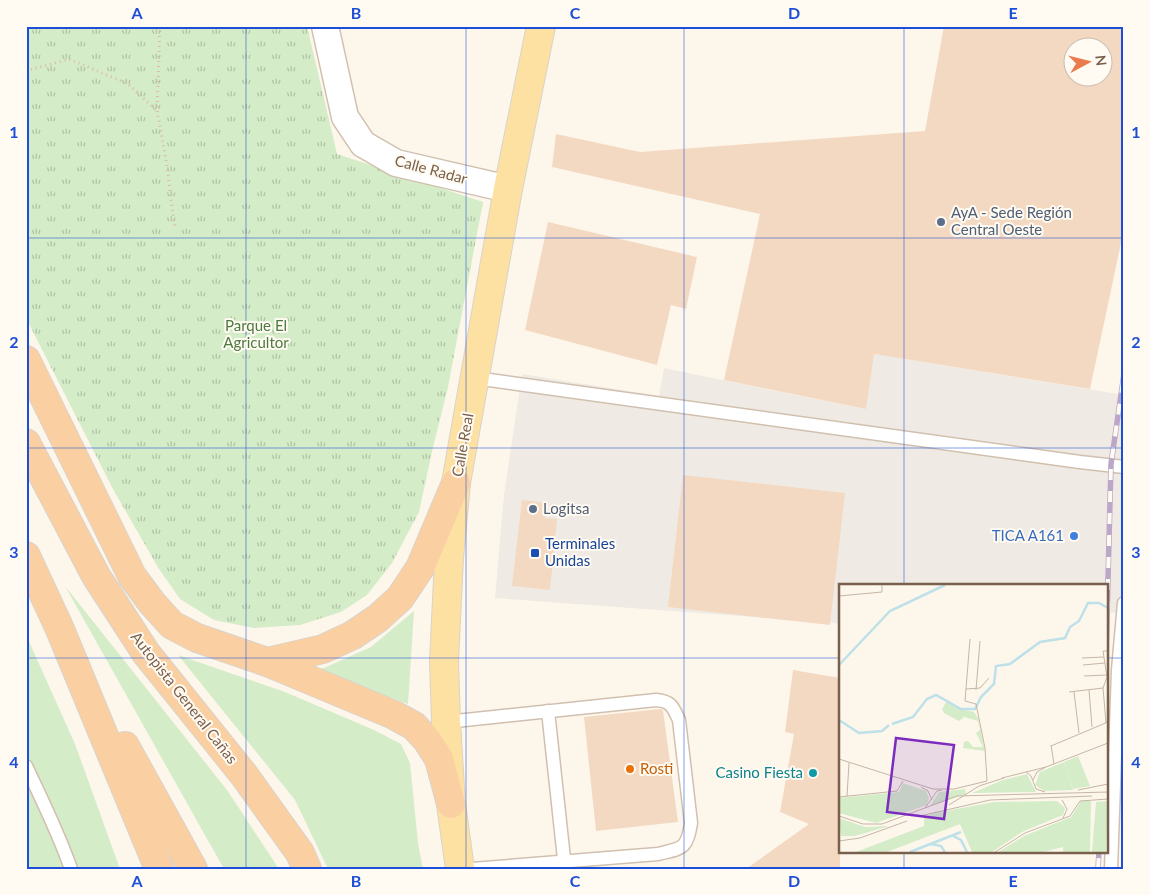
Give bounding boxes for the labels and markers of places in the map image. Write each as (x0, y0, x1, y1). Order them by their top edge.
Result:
place label: AyA - Sede Región Central Oeste (951, 203, 1072, 238)
marker: AyA - Sede Región Central Oeste (935, 216, 947, 228)
place label: Logitsa (543, 499, 589, 517)
marker: Logitsa (527, 503, 539, 515)
place label: TICA A161 (992, 526, 1064, 544)
marker: TICA A161 (1068, 530, 1080, 542)
place label: Terminales Unidas (545, 534, 615, 569)
marker: Terminales Unidas (529, 547, 541, 559)
place label: Rosti (640, 759, 673, 777)
marker: Rosti (624, 763, 636, 775)
place label: Casino Fiesta (715, 763, 803, 781)
marker: Casino Fiesta (807, 767, 819, 779)

